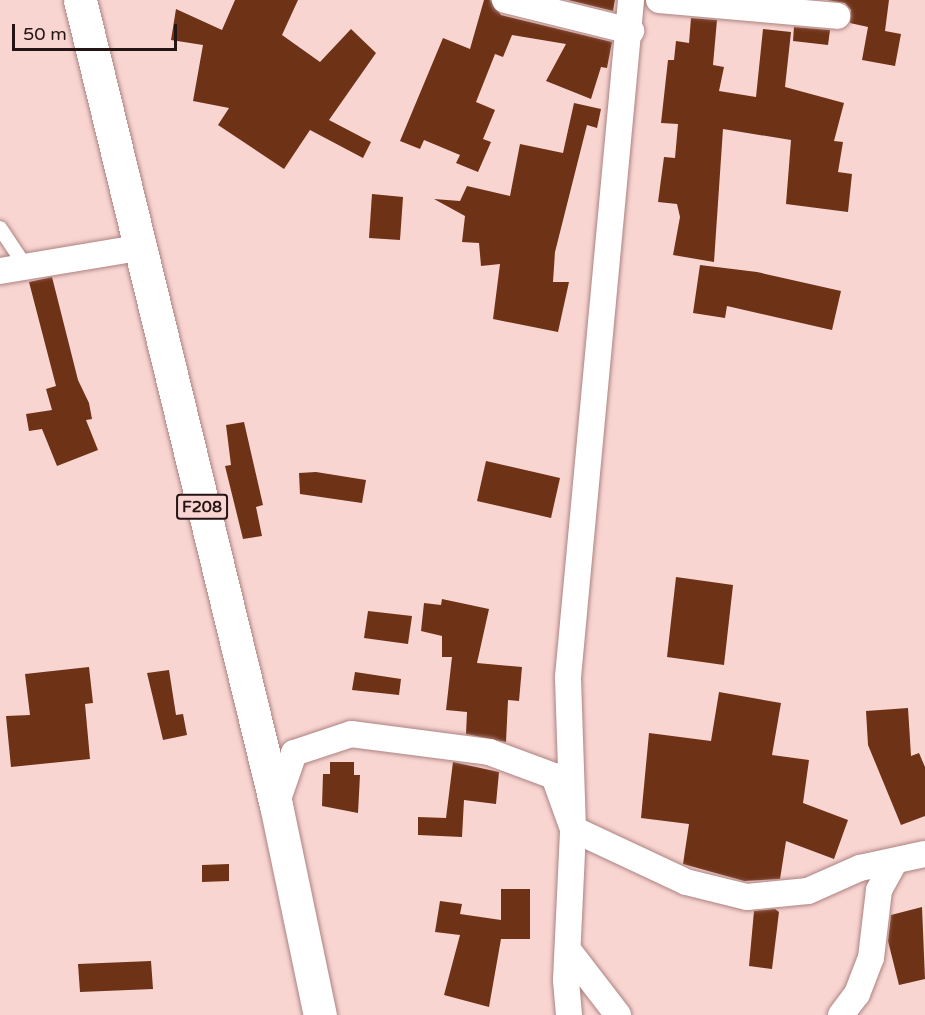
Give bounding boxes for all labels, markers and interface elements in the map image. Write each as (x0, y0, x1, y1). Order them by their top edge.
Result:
scale bar (15, 12, 180, 50)
text: 50 m (23, 23, 67, 45)
road number: F208 (175, 494, 229, 520)

